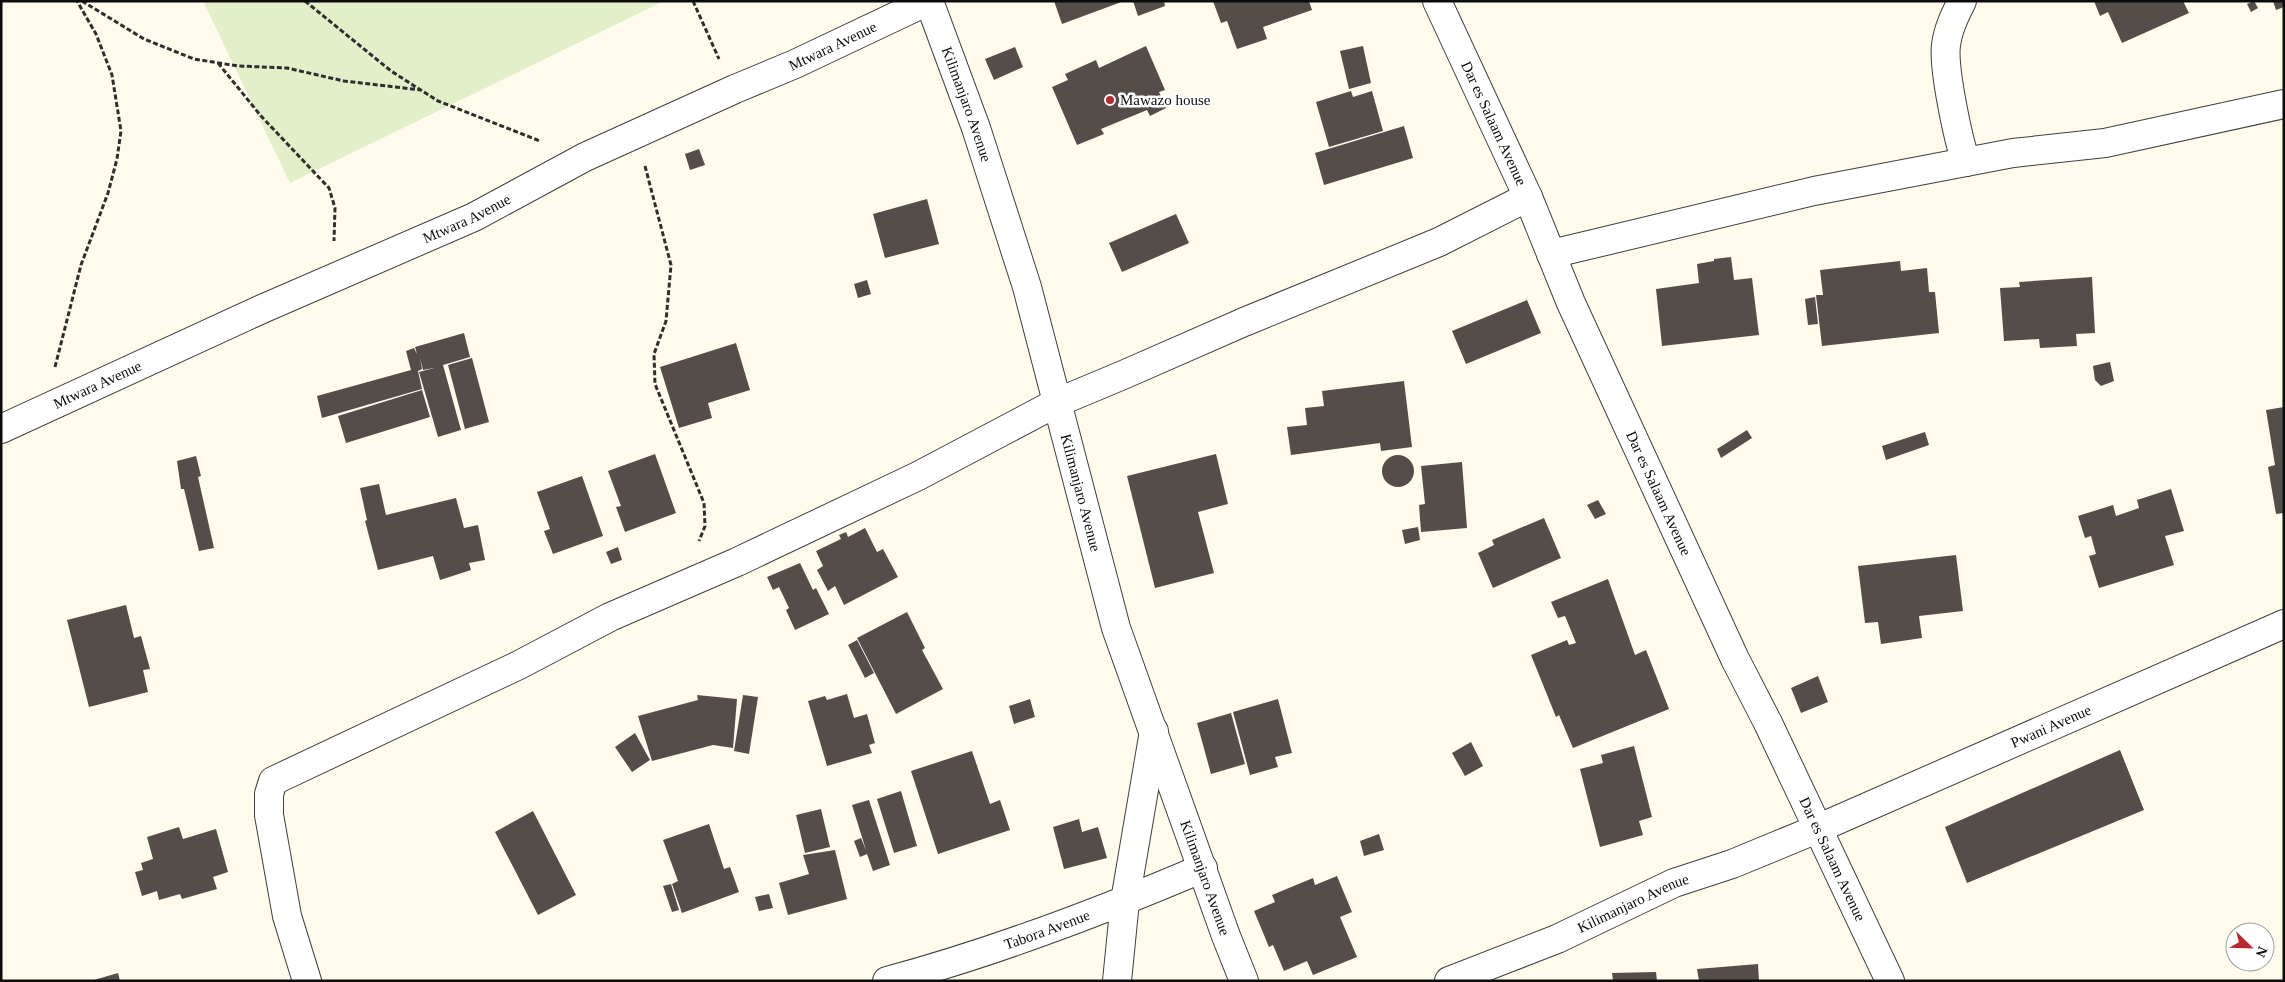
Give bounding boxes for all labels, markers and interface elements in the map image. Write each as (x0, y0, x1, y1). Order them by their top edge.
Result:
street label: Mtwara Avenue (786, 18, 879, 74)
street label: Kilimanjaro Avenue (939, 45, 994, 164)
street label: Dar es Salaam Avenue (1458, 59, 1530, 188)
place label: Mawazo house (1120, 92, 1211, 108)
marker: Mawazo house (1104, 94, 1116, 106)
street label: Mtwara Avenue (420, 191, 513, 246)
street label: Mtwara Avenue (51, 357, 144, 412)
street label: Dar es Salaam Avenue (1623, 429, 1694, 558)
street label: Kilimanjaro Avenue (1058, 432, 1104, 554)
street label: Pwani Avenue (2008, 702, 2094, 751)
street label: Dar es Salaam Avenue (1796, 795, 1869, 924)
street label: Kilimanjaro Avenue (1177, 818, 1233, 938)
street label: Kilimanjaro Avenue (1575, 871, 1691, 936)
street label: Tabora Avenue (1002, 907, 1092, 953)
north arrow (2225, 922, 2275, 972)
text: N (2253, 944, 2270, 959)

